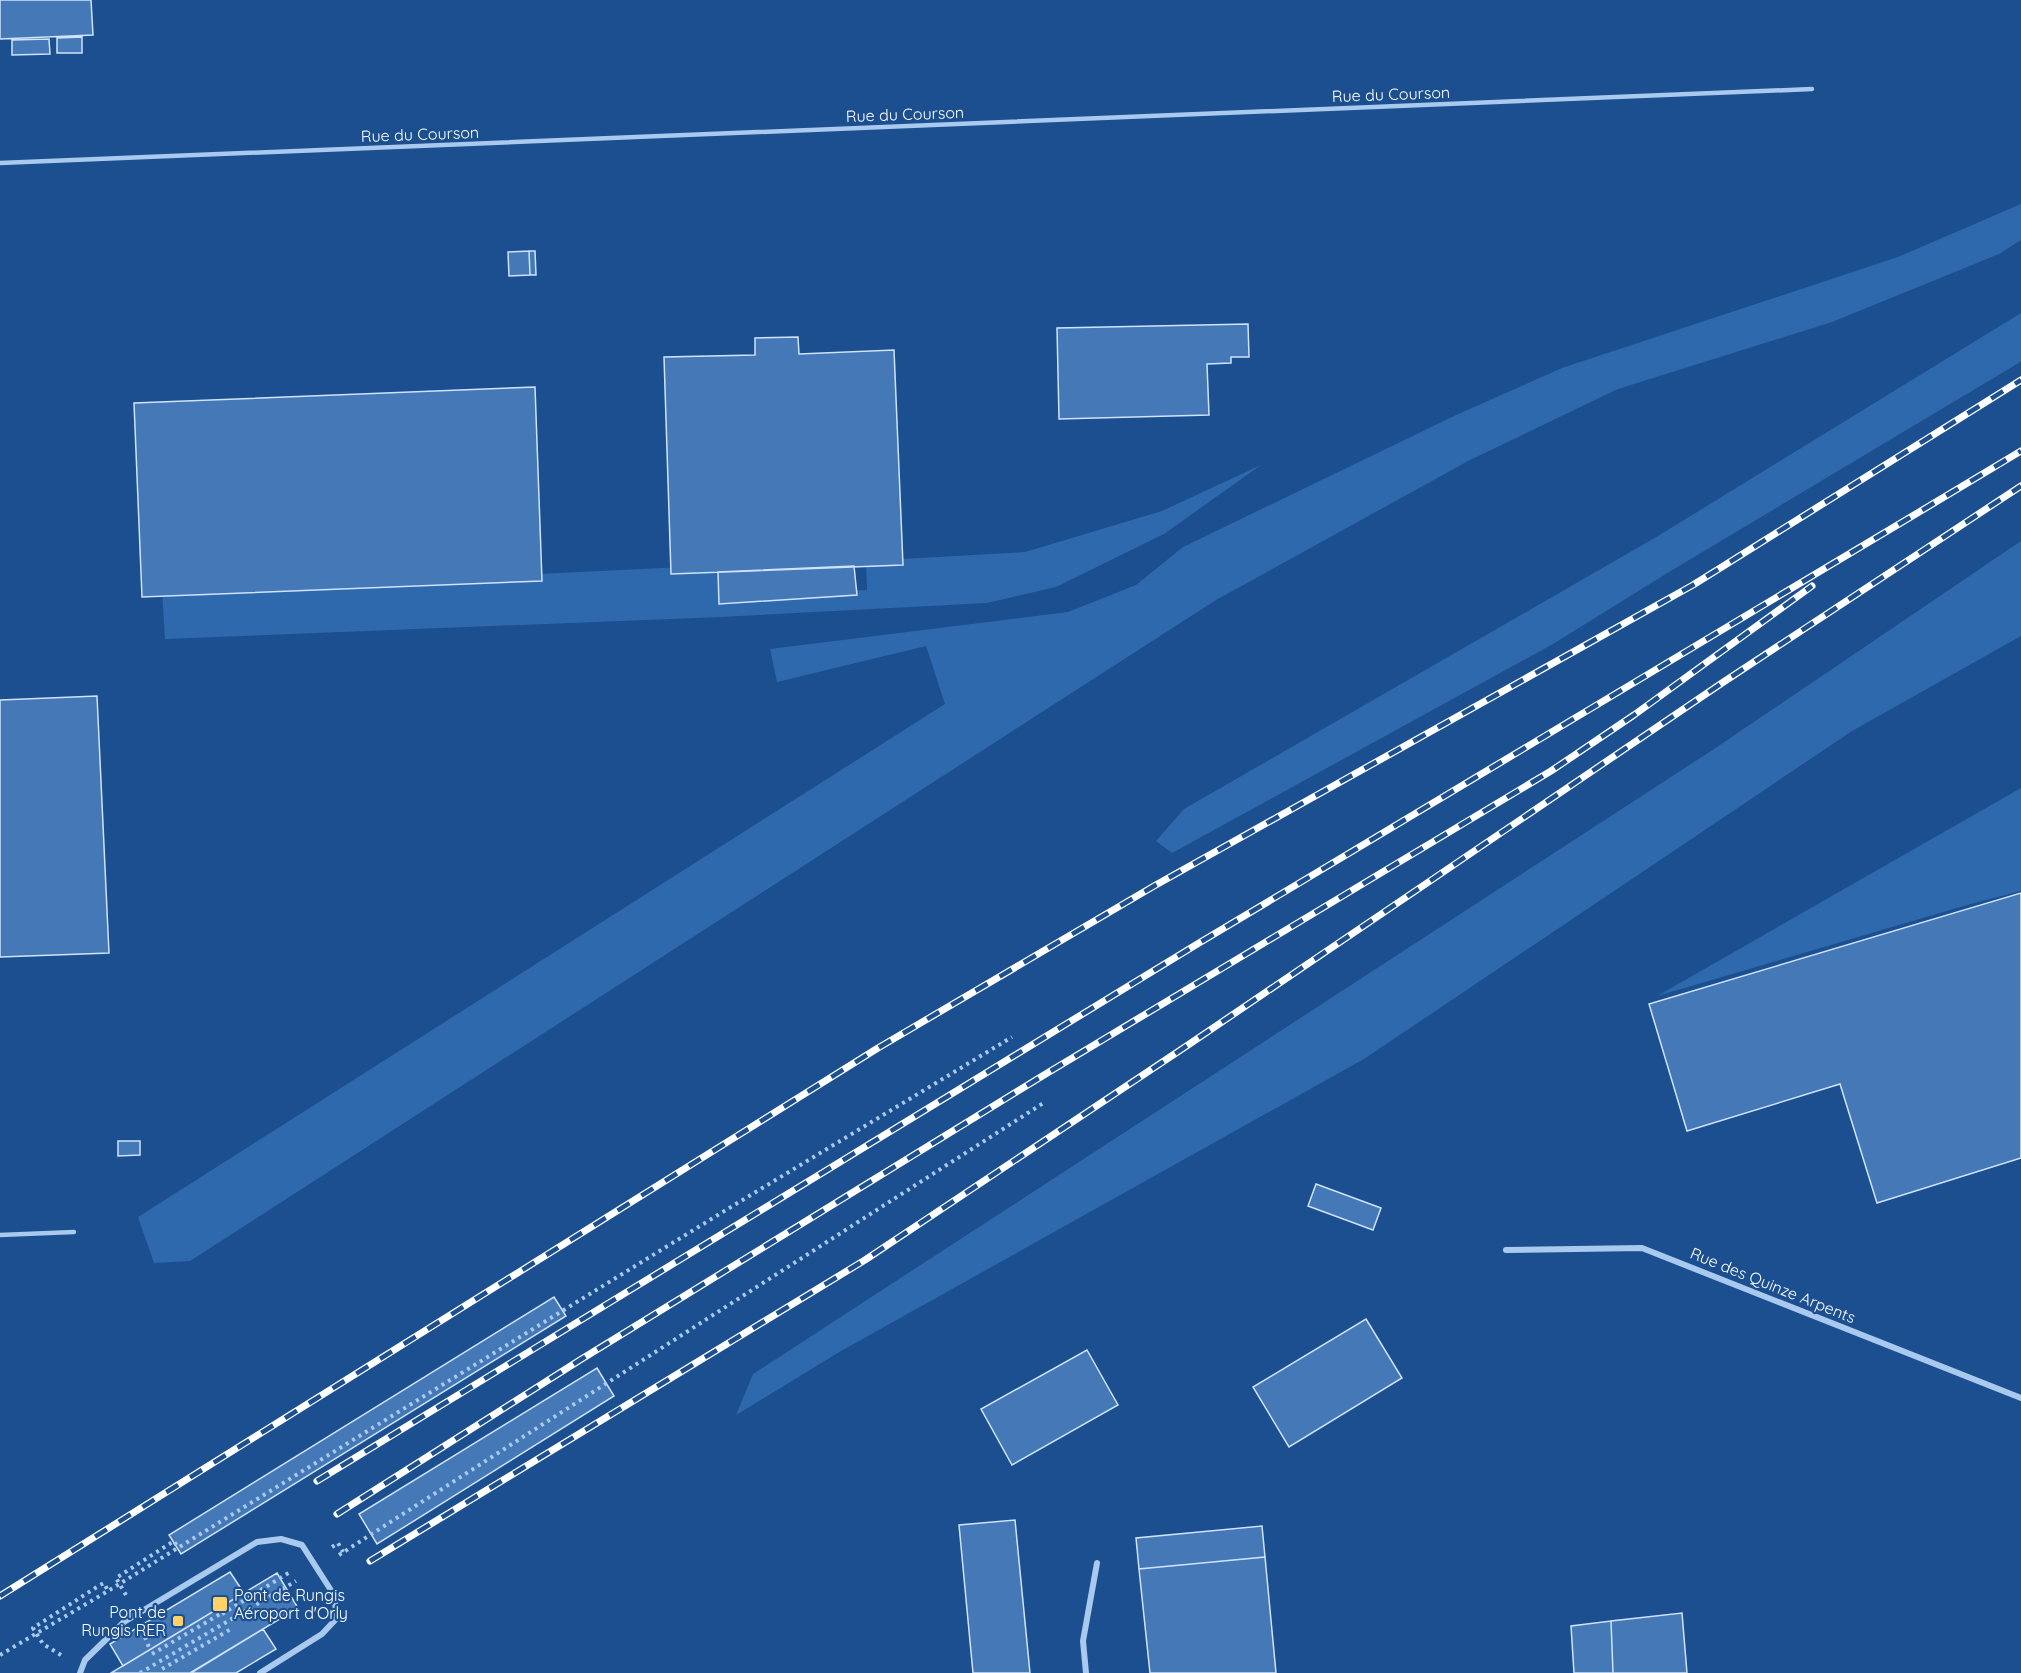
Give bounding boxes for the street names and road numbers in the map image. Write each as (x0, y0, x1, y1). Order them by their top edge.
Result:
street label: Rue du Courson (1332, 82, 1450, 106)
street label: Rue du Courson (846, 102, 964, 126)
street label: Rue du Courson (361, 122, 479, 146)
street label: Rue des Quinze Arpents (1687, 1243, 1859, 1327)

